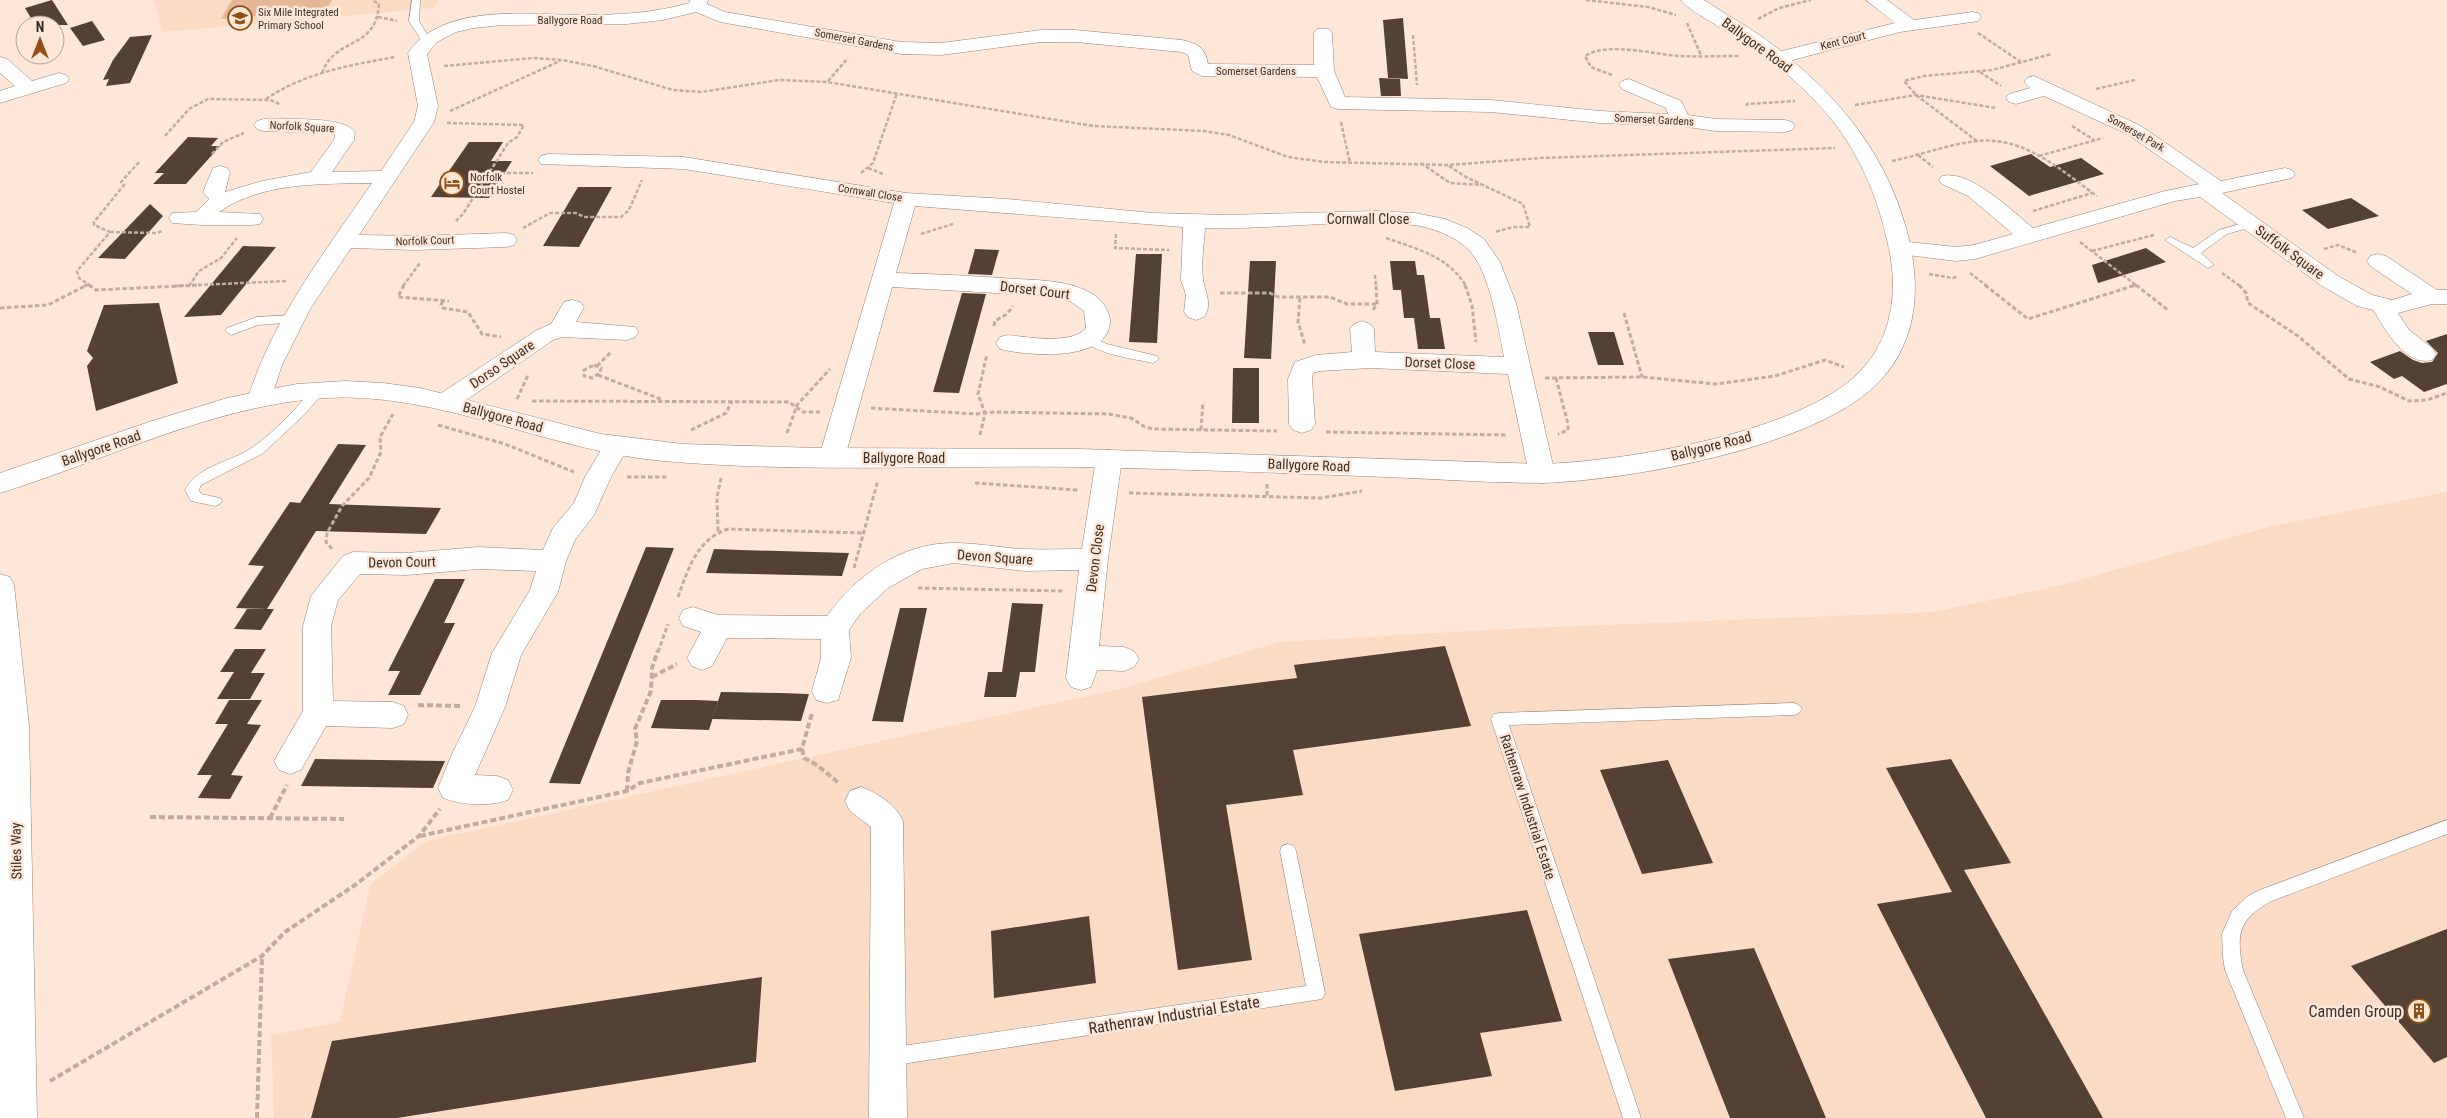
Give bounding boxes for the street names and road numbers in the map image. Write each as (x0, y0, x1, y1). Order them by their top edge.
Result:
street label: Ballygore Road (538, 14, 602, 27)
street label: Ballygore Road (1719, 14, 1795, 76)
street label: Somerset Gardens (814, 26, 894, 54)
street label: Kent Court (1819, 29, 1867, 53)
street label: Somerset Gardens (1216, 65, 1296, 78)
street label: Somerset Gardens (1614, 111, 1694, 129)
street label: Somerset Park (2105, 111, 2167, 155)
street label: Norfolk Square (269, 119, 335, 135)
street label: Cornwall Close (837, 182, 903, 204)
street label: Cornwall Close (1327, 211, 1410, 227)
street label: Suffolk Square (2252, 222, 2328, 283)
street label: Norfolk Court (395, 233, 455, 249)
street label: Dorset Court (999, 278, 1071, 302)
street label: Dorso Square (467, 336, 538, 391)
street label: Dorset Close (1404, 354, 1476, 372)
street label: Ballygore Road (461, 399, 545, 435)
street label: Ballygore Road (59, 427, 143, 469)
street label: Ballygore Road (1669, 428, 1753, 464)
street label: Ballygore Road (863, 450, 945, 466)
street label: Ballygore Road (1268, 456, 1350, 474)
street label: Devon Close (1083, 523, 1107, 593)
street label: Devon Square (957, 546, 1034, 568)
street label: Devon Court (368, 553, 436, 571)
street label: Rathenraw Industrial Estate (1497, 733, 1559, 882)
street label: Stiles Way (8, 822, 24, 880)
street label: Rathenraw Industrial Estate (1087, 992, 1261, 1038)

